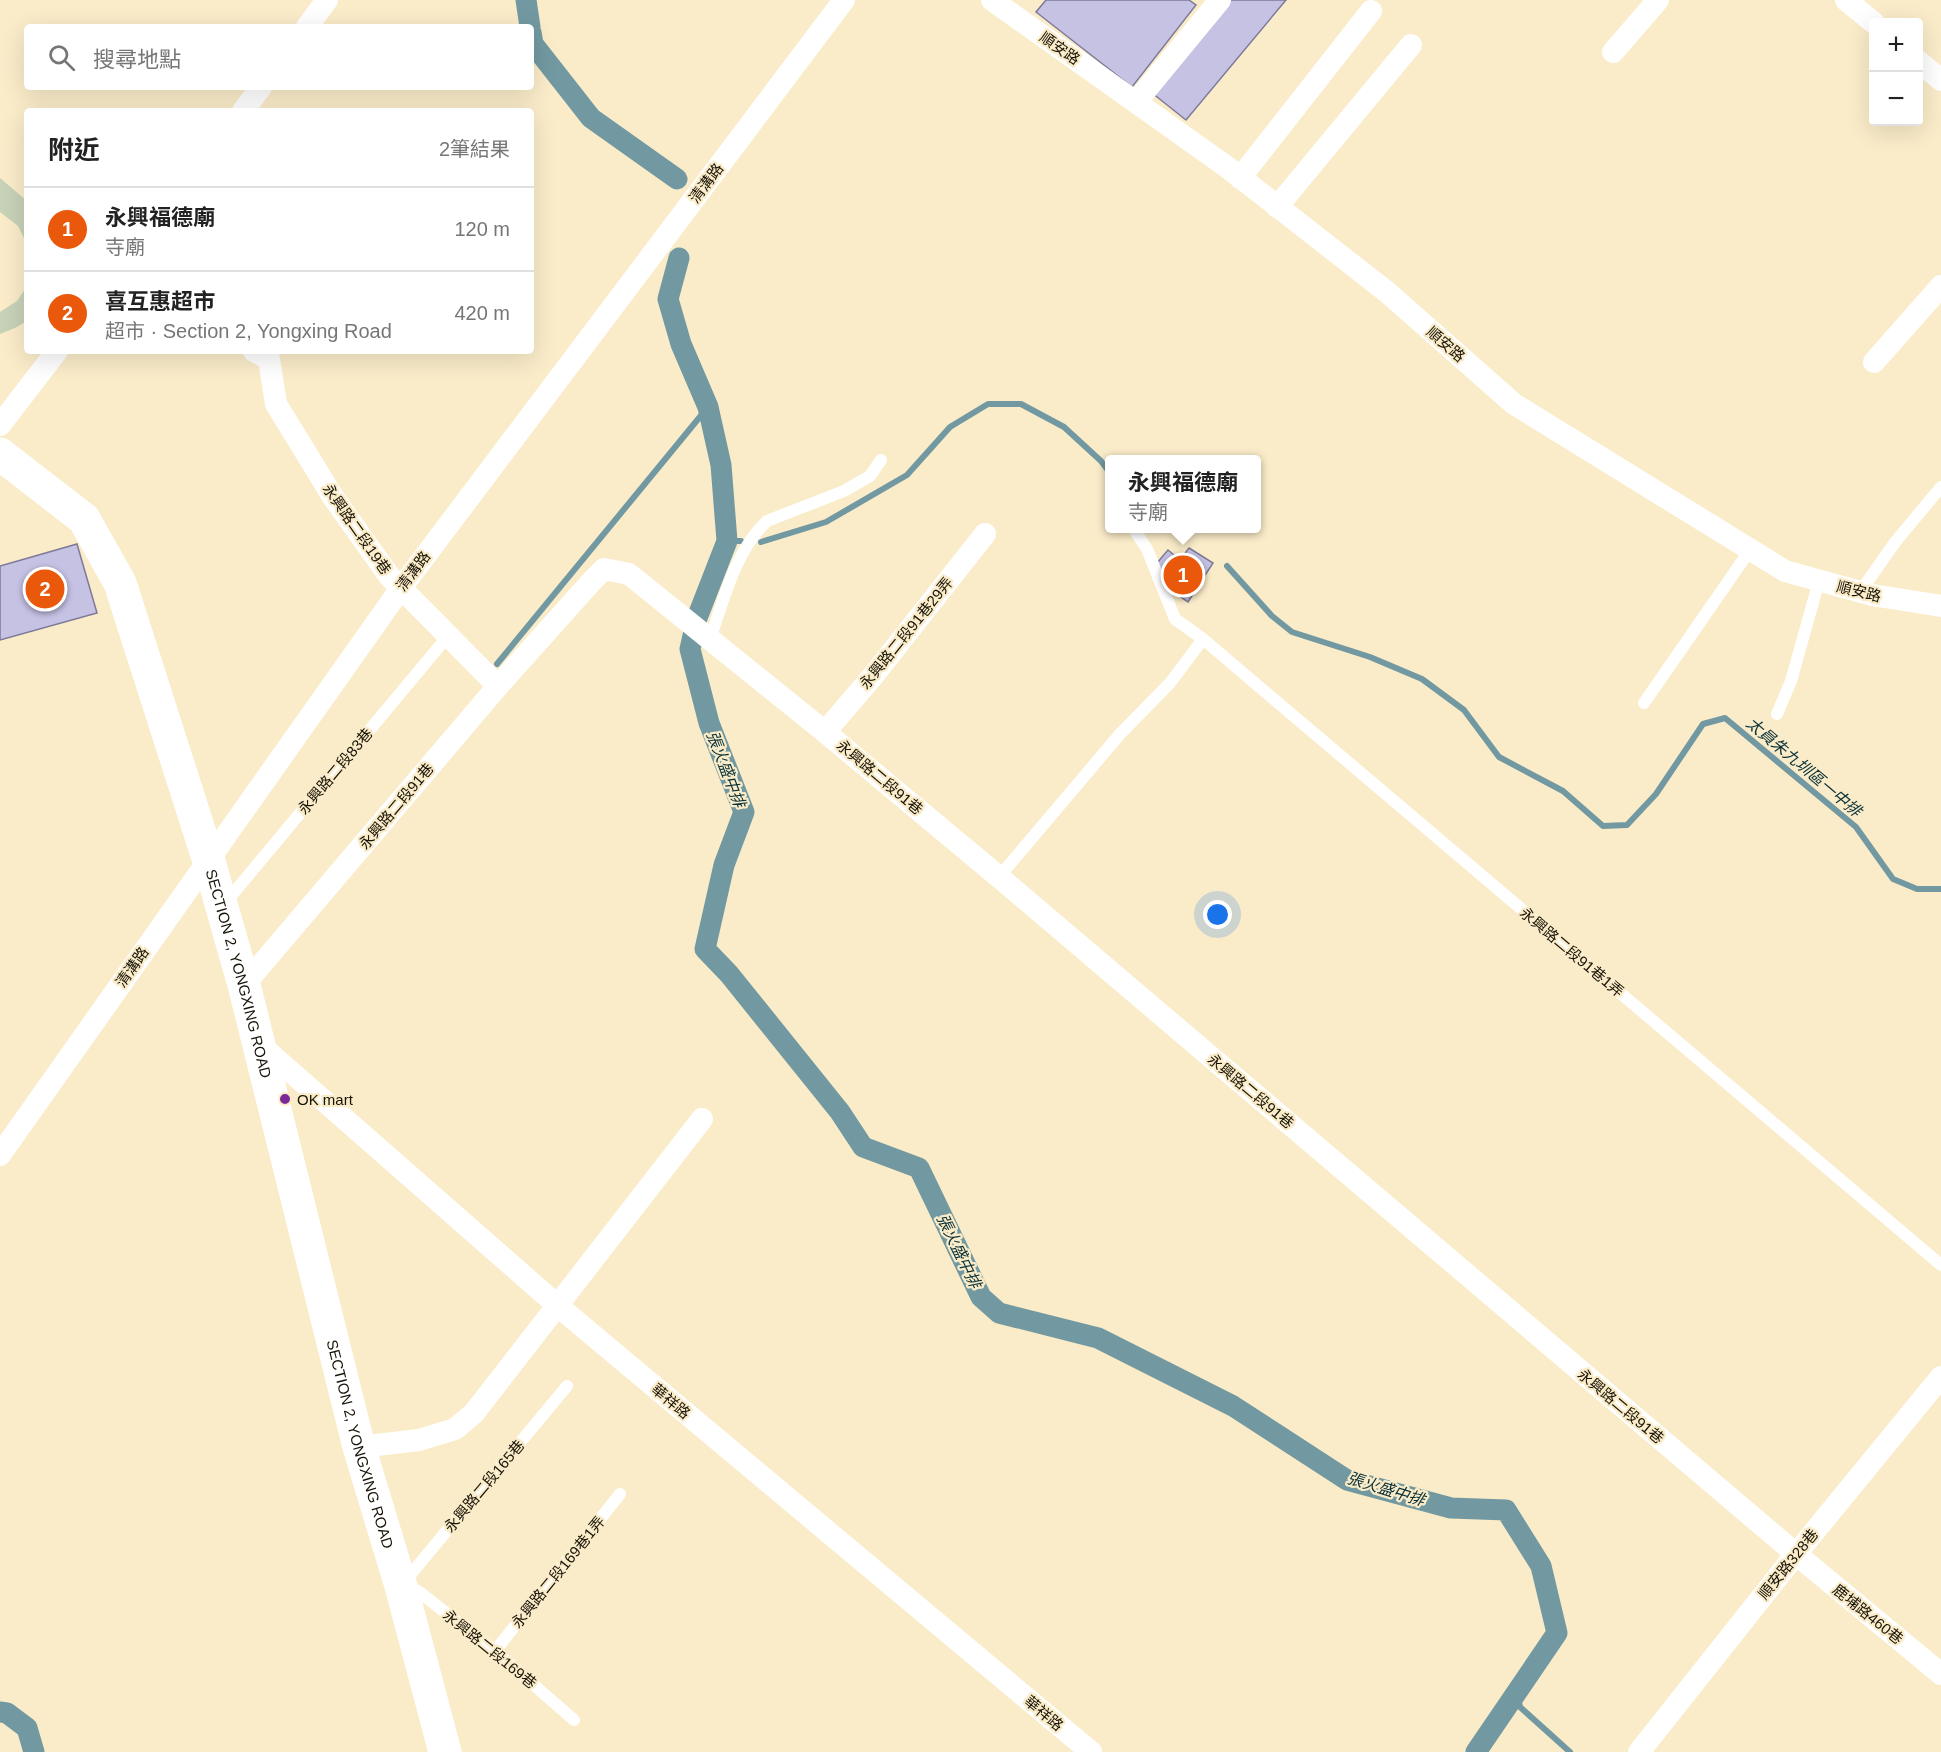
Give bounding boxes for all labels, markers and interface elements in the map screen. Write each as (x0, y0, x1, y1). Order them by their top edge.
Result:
map controls (1869, 18, 1923, 126)
button: + (1869, 18, 1923, 72)
search box (24, 24, 534, 90)
street label: 順安路 (1037, 28, 1083, 68)
icon: search (45, 41, 78, 74)
text: 搜尋地點 (93, 47, 181, 72)
button: − (1869, 72, 1923, 126)
text: 附近 (48, 135, 100, 165)
text: 2筆結果 (439, 138, 510, 160)
street label: 清溝路 (686, 160, 726, 206)
text: 永興福德廟 (105, 205, 215, 230)
text: 1 (62, 218, 73, 240)
text: 120 m (454, 218, 510, 240)
text: 寺廟 (105, 236, 145, 258)
text: 喜互惠超市 (105, 289, 215, 314)
text: 2 (62, 302, 73, 324)
text: 420 m (454, 302, 510, 324)
text: 超市 · Section 2, Yongxing Road (105, 320, 392, 342)
street label: 順安路 (1423, 323, 1469, 365)
popup (1105, 455, 1261, 533)
text: 永興福德廟 (1128, 470, 1238, 495)
street label: 永興路二段19巷 (319, 480, 395, 578)
text: 寺廟 (1128, 501, 1168, 523)
street label: 清溝路 (393, 548, 433, 594)
pin: 1 (1164, 552, 1202, 598)
pin: 2 (26, 566, 64, 612)
street label: 永興路二段91巷29弄 (856, 574, 956, 692)
street label: 順安路 (1835, 577, 1883, 605)
water label: 太員朱九圳區一中排 (1743, 714, 1866, 821)
street label: 永興路二段83巷 (294, 725, 376, 817)
water label: 張火盛中排 (704, 729, 749, 811)
street label: 永興路二段91巷 (834, 736, 926, 818)
street label: 永興路二段91巷 (355, 760, 437, 852)
street label: SECTION 2, YONGXING ROAD (203, 867, 275, 1080)
your location (1203, 900, 1232, 929)
street label: 永興路二段91巷1弄 (1517, 904, 1627, 1000)
street label: 清溝路 (112, 944, 152, 990)
street label: 永興路二段91巷 (1205, 1050, 1297, 1132)
place label: OK mart (297, 1091, 354, 1108)
marker: OK mart (278, 1092, 292, 1106)
water label: 張火盛中排 (934, 1211, 985, 1292)
street label: SECTION 2, YONGXING ROAD (324, 1338, 398, 1551)
street label: 永興路二段91巷 (1575, 1365, 1667, 1447)
street label: 華祥路 (648, 1380, 694, 1422)
street label: 永興路二段165巷 (441, 1436, 527, 1536)
water label: 張火盛中排 (1345, 1469, 1429, 1509)
street label: 永興路二段169巷1弄 (508, 1513, 608, 1631)
street label: 順安路328巷 (1755, 1526, 1821, 1602)
street label: 鹿埔路460巷 (1830, 1581, 1906, 1647)
street label: 永興路二段169巷 (440, 1606, 540, 1692)
street label: 華祥路 (1021, 1692, 1067, 1734)

